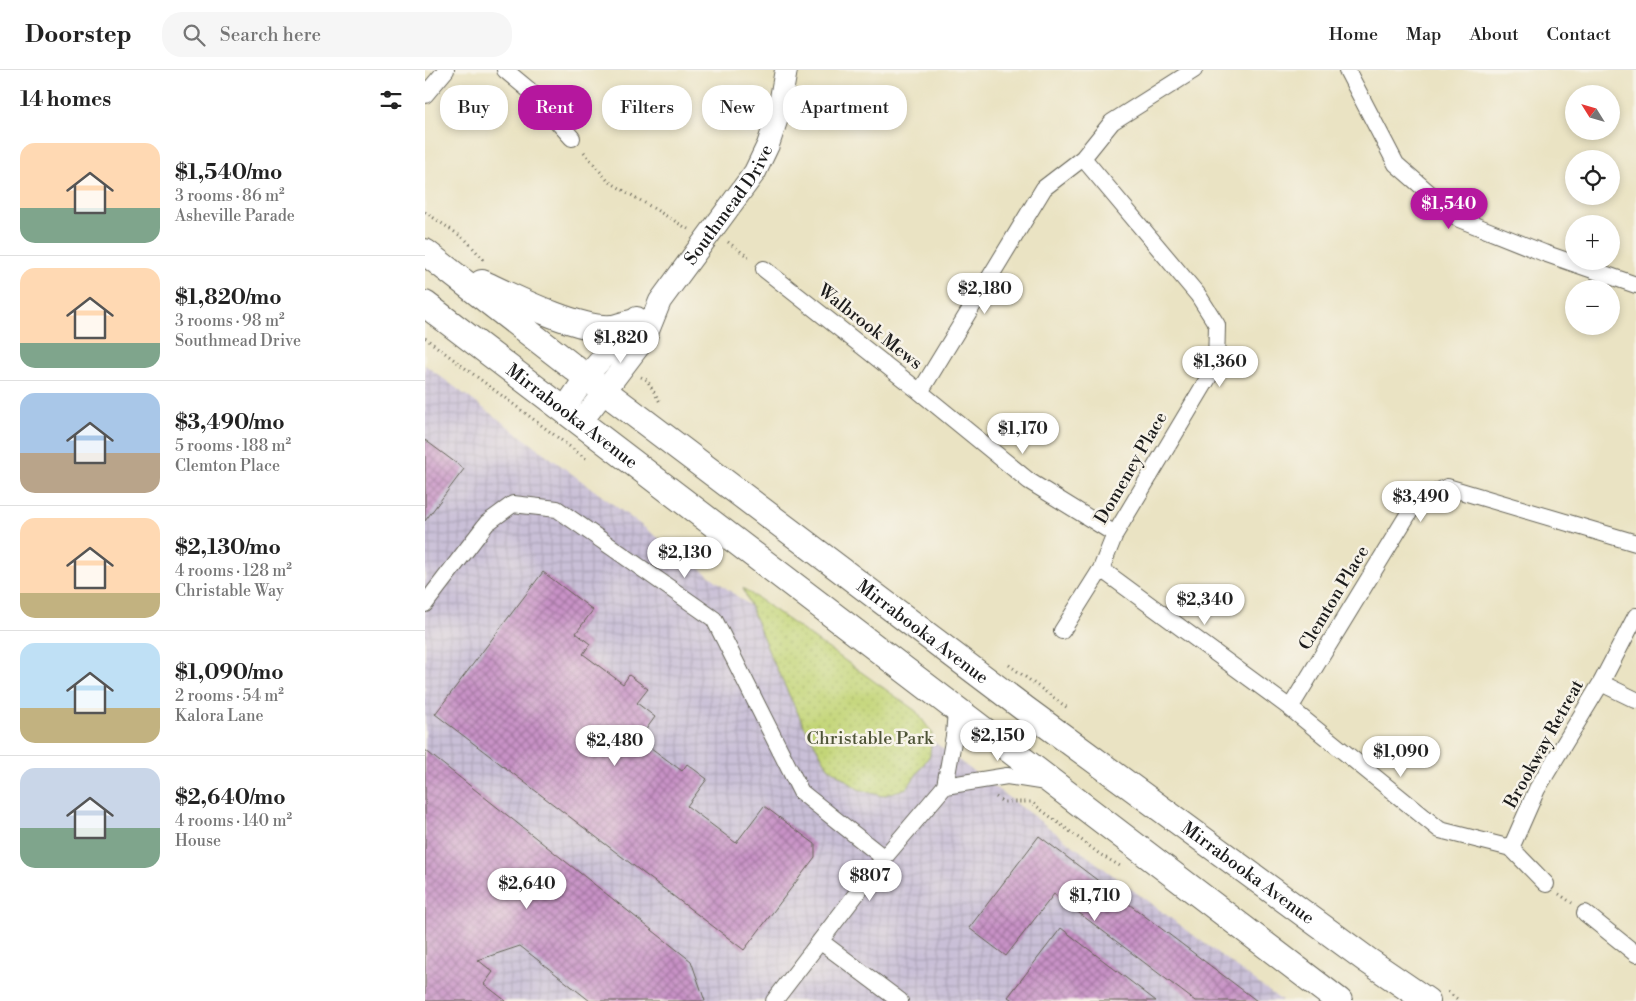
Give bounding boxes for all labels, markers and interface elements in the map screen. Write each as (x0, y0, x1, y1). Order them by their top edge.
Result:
search box (162, 12, 512, 57)
text: Doorstep (25, 20, 132, 50)
icon: search (180, 21, 208, 49)
text: Search here (220, 23, 321, 47)
text: Home (1329, 23, 1378, 46)
text: Map (1406, 23, 1442, 46)
text: About (1470, 23, 1519, 46)
text: Contact (1547, 23, 1611, 46)
chip: Buy (440, 85, 508, 130)
chip: Rent (518, 85, 592, 130)
chip: Filters (602, 85, 692, 130)
chip: New (702, 85, 773, 130)
chip: Apartment (783, 85, 907, 130)
north arrow (1565, 85, 1620, 140)
map controls (1565, 85, 1620, 335)
icon: filters (377, 86, 405, 114)
text: 14 homes (20, 87, 111, 113)
street label: Southmead Drive (679, 141, 778, 270)
button: locate (1565, 150, 1620, 205)
text: $1,540/mo (175, 160, 282, 186)
icon: home (60, 163, 120, 223)
text: 3 rooms · 86 m² (175, 186, 285, 206)
pin: $1,540 (1408, 188, 1490, 230)
text: $1,540 (1422, 194, 1476, 214)
text: Asheville Parade (175, 206, 295, 226)
button: + (1565, 215, 1620, 270)
pin: $2,180 (944, 272, 1026, 315)
street label: Walbrook Mews (812, 278, 927, 375)
text: $2,180 (958, 279, 1012, 299)
button: − (1565, 280, 1620, 335)
text: $1,820/mo (175, 285, 282, 311)
icon: home (60, 288, 120, 348)
text: 3 rooms · 98 m² (175, 311, 285, 331)
pin: $1,820 (580, 322, 662, 364)
text: $1,820 (594, 328, 648, 348)
text: Southmead Drive (175, 331, 301, 351)
pin: $1,360 (1179, 346, 1261, 388)
text: $1,360 (1193, 352, 1247, 372)
street label: Mirrabooka Avenue (502, 359, 643, 474)
street label: Domeney Place (1090, 408, 1172, 528)
text: $3,490/mo (175, 410, 285, 436)
pin: $1,170 (982, 412, 1064, 455)
icon: home (60, 413, 120, 473)
text: $1,170 (998, 419, 1048, 439)
text: 5 rooms · 188 m² (175, 436, 291, 456)
text: Clemton Place (175, 456, 280, 476)
pin: $3,490 (1380, 480, 1462, 523)
text: $3,490 (1393, 487, 1449, 507)
text: $2,130/mo (175, 535, 281, 561)
pin: $2,130 (644, 536, 726, 579)
icon: home (60, 538, 120, 598)
street label: Clemton Place (1294, 541, 1374, 655)
text: $2,130 (658, 543, 712, 563)
text: 4 rooms · 128 m² (175, 561, 292, 581)
street label: Mirrabooka Avenue (852, 574, 993, 689)
text: Christable Way (175, 581, 284, 601)
pin: $2,340 (1164, 584, 1246, 626)
text: $2,340 (1177, 590, 1233, 610)
text: $1,090/mo (175, 660, 284, 686)
icon: home (60, 663, 120, 723)
street label: Brookway Retreat (1499, 675, 1589, 813)
text: 2 rooms · 54 m² (175, 686, 284, 706)
text: Kalora Lane (175, 706, 264, 726)
pin: $2,150 (957, 720, 1039, 762)
pin: $2,480 (574, 724, 656, 767)
text: $2,150 (971, 726, 1025, 746)
park label: Christable Park (807, 727, 935, 750)
text: $2,480 (587, 731, 643, 751)
pin: $1,090 (1360, 736, 1442, 778)
text: $1,090 (1373, 742, 1429, 762)
text: $2,640/mo (175, 785, 286, 811)
icon: home (60, 788, 120, 848)
text: 4 rooms · 140 m² (175, 811, 292, 831)
street label: Mirrabooka Avenue (1177, 816, 1319, 929)
text: House (175, 831, 221, 851)
pin: $807 (840, 860, 900, 902)
text: $807 (850, 866, 890, 886)
pin: $2,640 (486, 868, 568, 910)
text: $2,640 (498, 874, 556, 894)
pin: $1,710 (1054, 880, 1136, 922)
text: $1,710 (1070, 886, 1121, 906)

